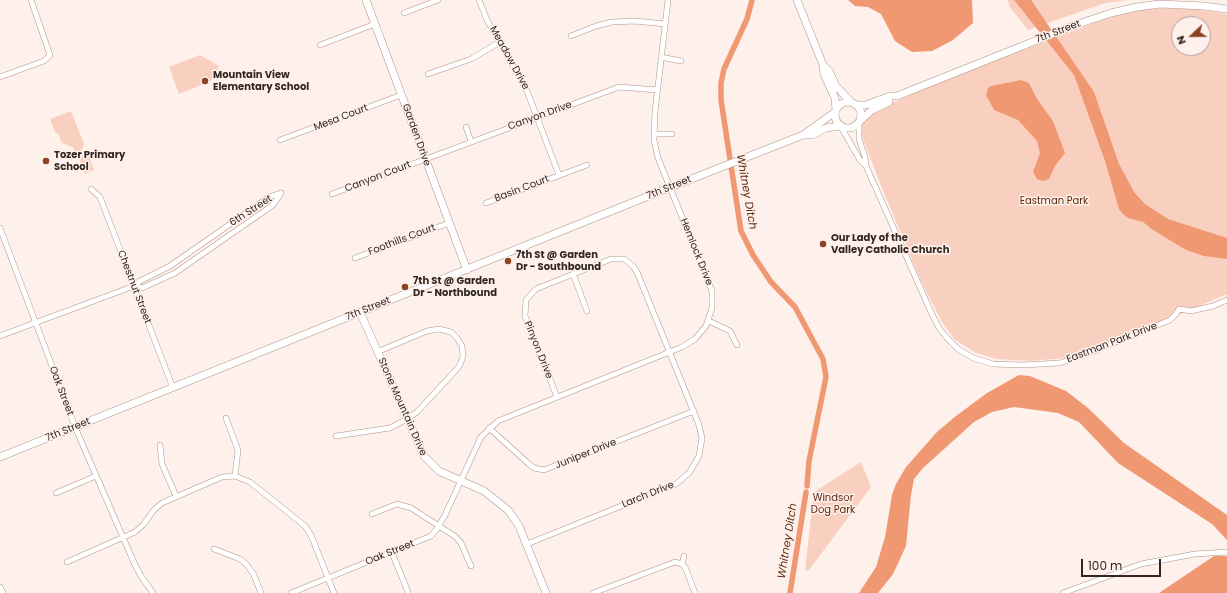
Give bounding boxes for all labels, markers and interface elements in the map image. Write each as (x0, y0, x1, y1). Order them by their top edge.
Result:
north arrow (1171, 16, 1211, 56)
street label: 7th Street (1034, 18, 1082, 46)
street label: Meadow Drive (487, 24, 531, 92)
text: N (1172, 33, 1190, 47)
place label: Mountain View Elementary School (213, 69, 309, 92)
marker: Mountain View Elementary School (200, 76, 210, 86)
street label: Canyon Drive (506, 99, 574, 133)
street label: Mesa Court (312, 102, 370, 134)
street label: Garden Drive (399, 102, 433, 168)
place label: Tozer Primary School (54, 149, 125, 172)
water label: Whitney Ditch (733, 153, 759, 231)
marker: Tozer Primary School (41, 156, 51, 166)
street label: Canyon Court (343, 159, 413, 195)
street label: Basin Court (493, 173, 551, 205)
street label: 7th Street (645, 174, 693, 202)
street label: 6th Street (227, 193, 275, 229)
park label: Eastman Park (1020, 195, 1088, 207)
street label: Hemlock Drive (677, 217, 715, 287)
street label: Foothills Court (367, 222, 437, 258)
place label: Our Lady of the Valley Catholic Church (831, 232, 949, 256)
marker: Our Lady of the Valley Catholic Church (818, 239, 828, 249)
street label: Chestnut Street (114, 249, 154, 325)
place label: 7th St @ Garden Dr - Southbound (516, 249, 601, 272)
marker: 7th St @ Garden Dr - Southbound (503, 256, 513, 266)
place label: 7th St @ Garden Dr - Northbound (413, 275, 497, 298)
marker: 7th St @ Garden Dr - Northbound (400, 282, 410, 292)
street label: 7th Street (344, 295, 392, 323)
street label: Pinyon Drive (521, 320, 555, 380)
street label: Eastman Park Drive (1065, 320, 1159, 366)
street label: Stone Mountain Drive (375, 356, 429, 458)
street label: Oak Street (46, 365, 76, 417)
street label: 7th Street (44, 416, 92, 444)
street label: Juniper Drive (554, 436, 618, 472)
street label: Larch Drive (620, 479, 676, 511)
park label: Windsor Dog Park (811, 492, 855, 516)
water label: Whitney Ditch (776, 502, 800, 580)
street label: Oak Street (364, 538, 416, 568)
scale bar (1083, 551, 1163, 577)
text: 100 m (1088, 557, 1122, 574)

